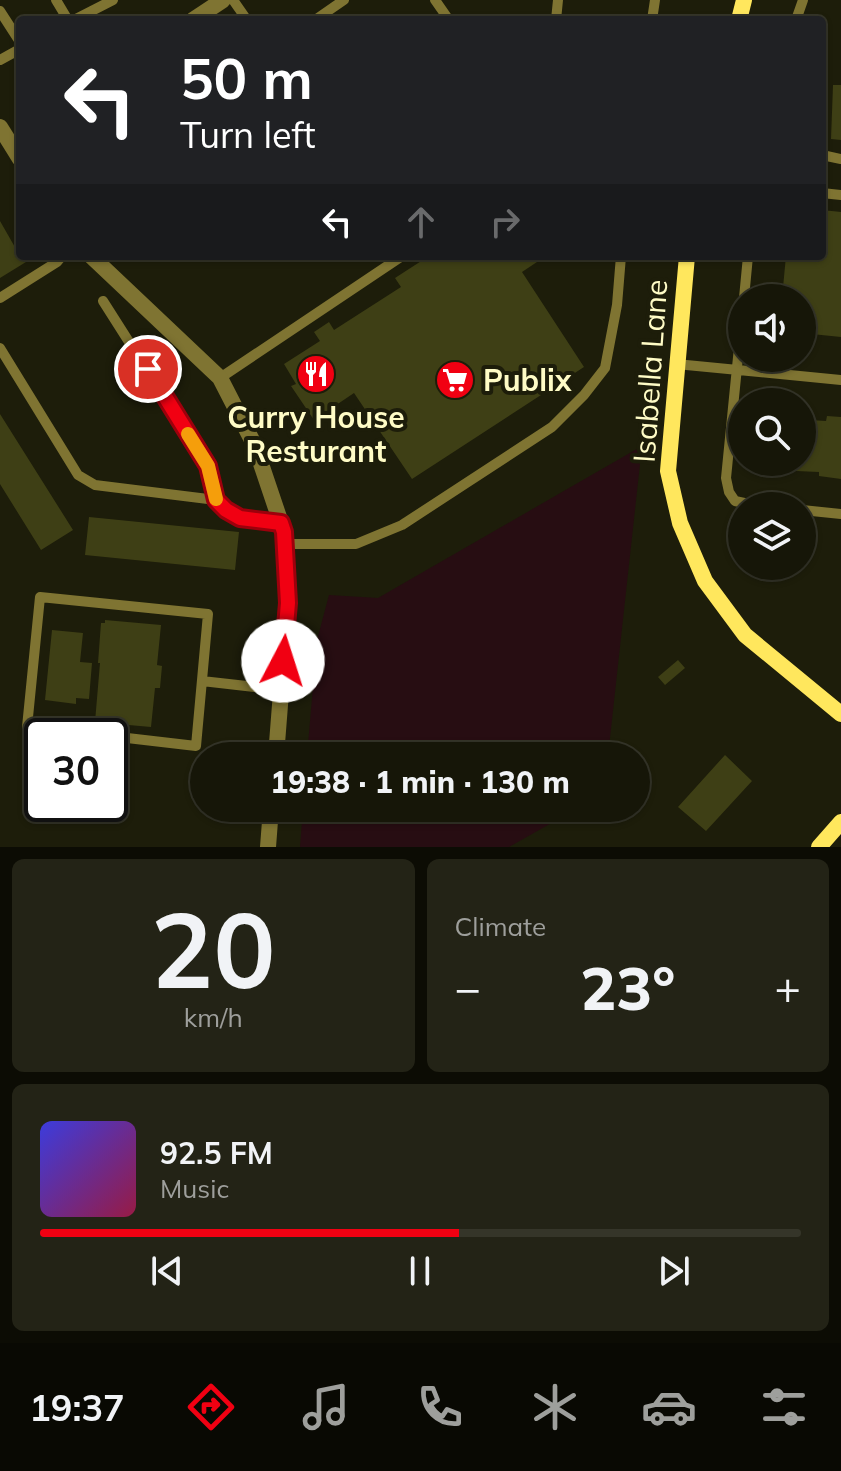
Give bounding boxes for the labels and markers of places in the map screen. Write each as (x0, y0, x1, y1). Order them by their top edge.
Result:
pin (114, 335, 182, 403)
restaurant icon: Curry House Resturant (295, 353, 337, 395)
supermarket icon: Publix (434, 359, 476, 401)
place label: Publix (483, 361, 572, 399)
place label: Curry House Resturant (227, 398, 405, 470)

